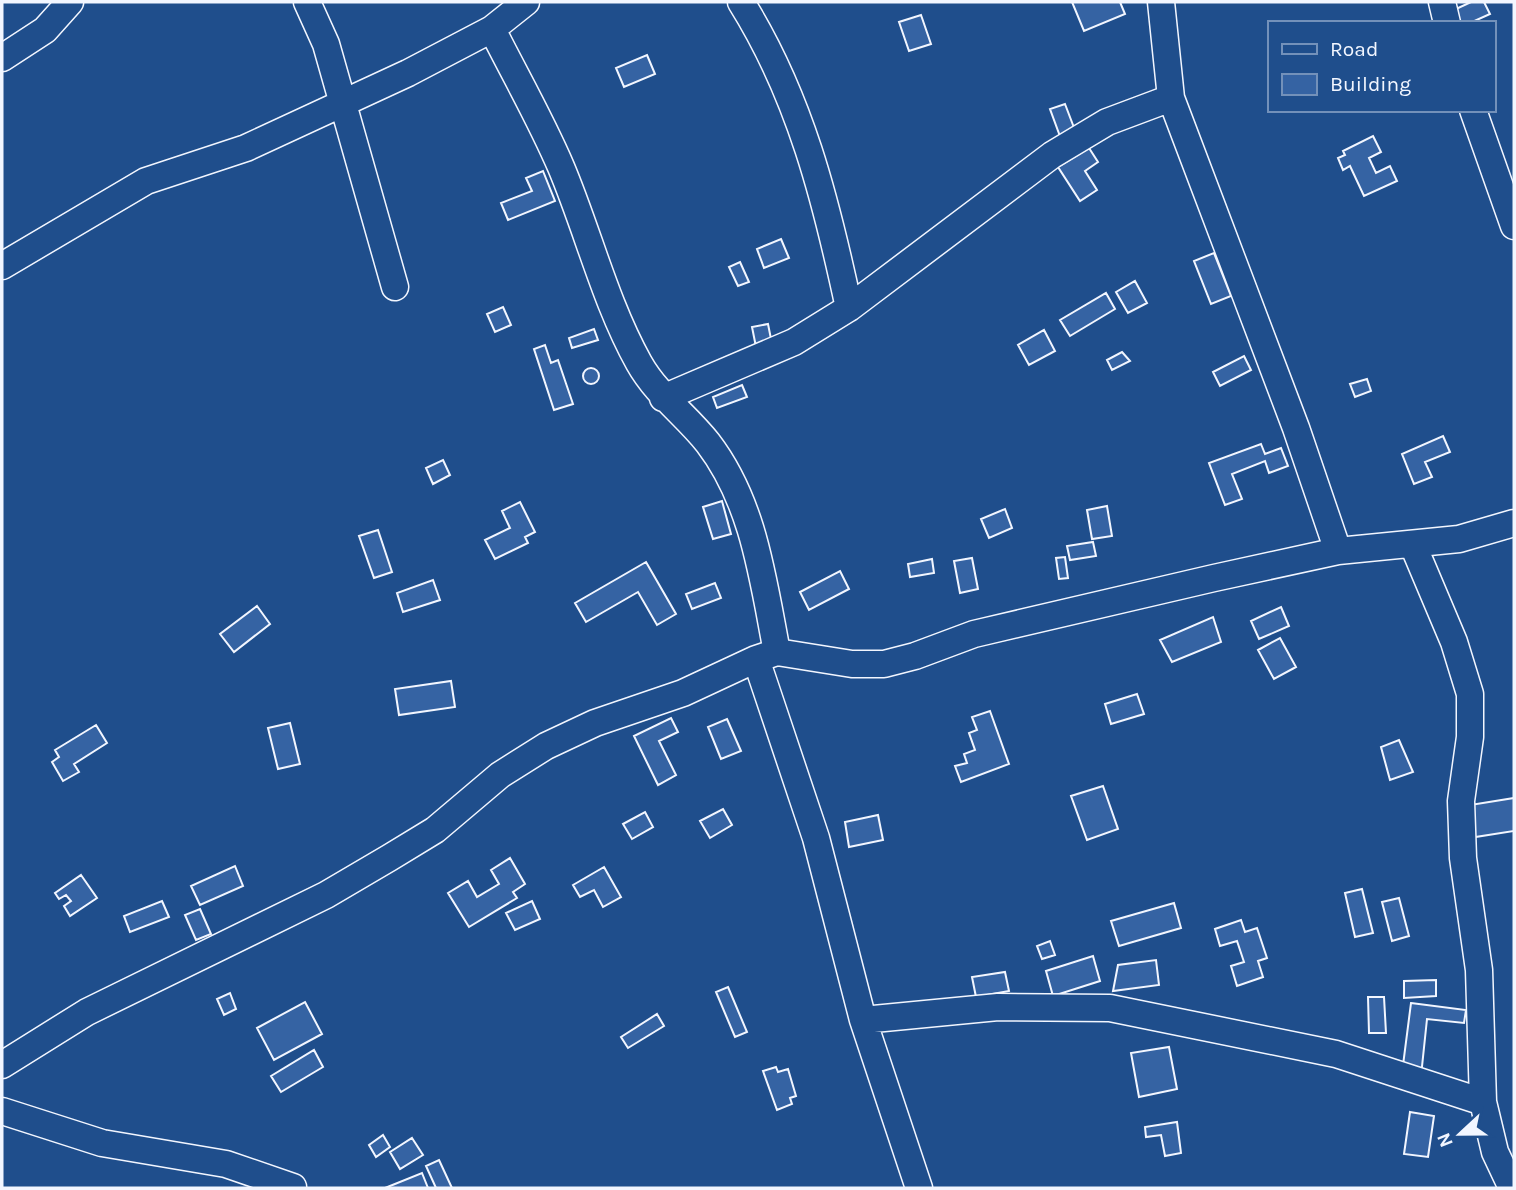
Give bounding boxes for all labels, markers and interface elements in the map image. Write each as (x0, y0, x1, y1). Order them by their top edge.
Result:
legend (1268, 21, 1495, 112)
text: Road (1330, 37, 1378, 61)
text: Building (1330, 72, 1411, 96)
north arrow (1425, 1099, 1495, 1169)
text: N (1432, 1130, 1458, 1150)

